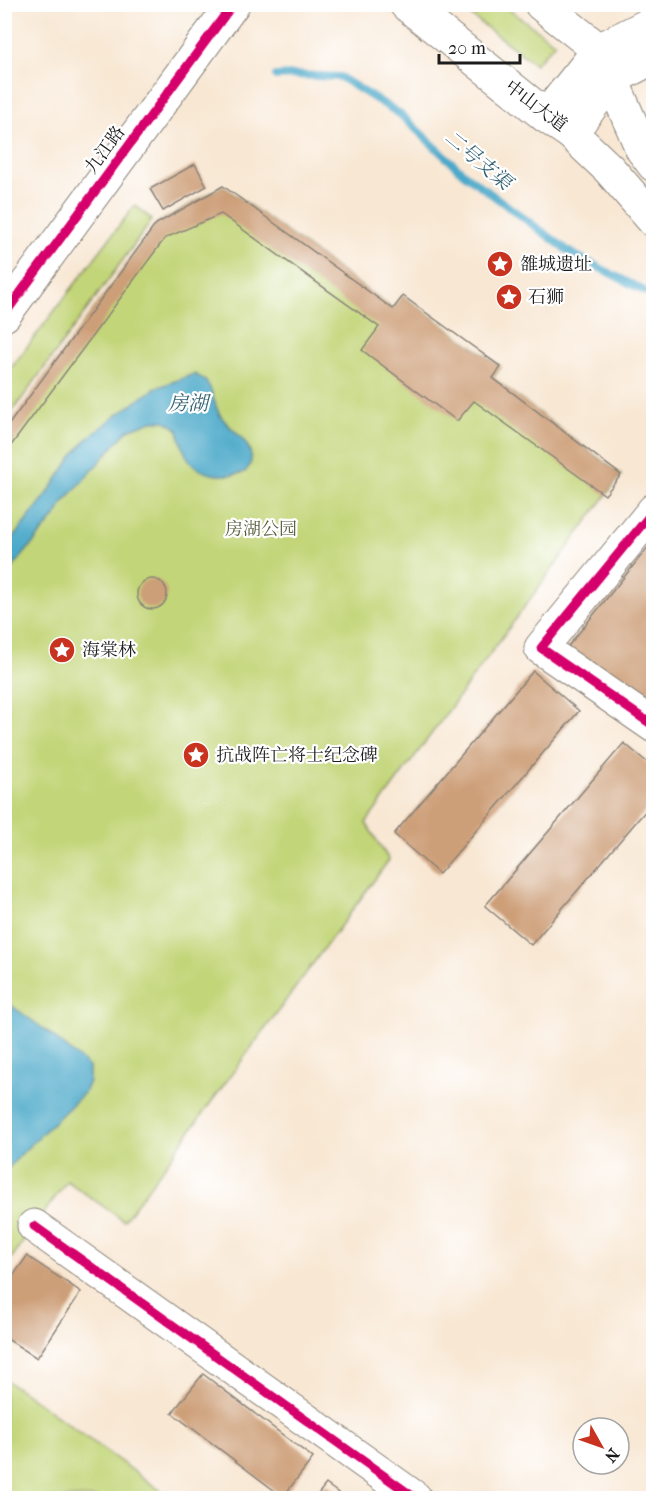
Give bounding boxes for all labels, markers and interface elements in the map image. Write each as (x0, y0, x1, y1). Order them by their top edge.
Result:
scale bar (439, 27, 520, 65)
text: 20 m (448, 38, 486, 59)
street label: 中山大道 (501, 76, 571, 136)
street label: 九江路 (81, 122, 129, 178)
water label: 二号支渠 (440, 125, 518, 196)
place icon: 雒城遗址 (485, 249, 515, 279)
place label: 雒城遗址 (520, 254, 592, 275)
place icon: 石狮 (494, 282, 524, 312)
place label: 石狮 (528, 287, 564, 308)
water label: 房湖 (168, 392, 211, 415)
park label: 房湖公园 (225, 519, 297, 540)
place icon: 海棠林 (47, 635, 77, 665)
place label: 海棠林 (82, 640, 136, 661)
place icon: 抗战阵亡将士纪念碑 (181, 740, 211, 770)
place label: 抗战阵亡将士纪念碑 (216, 745, 378, 766)
north arrow (571, 1416, 631, 1476)
text: N (600, 1445, 623, 1467)

